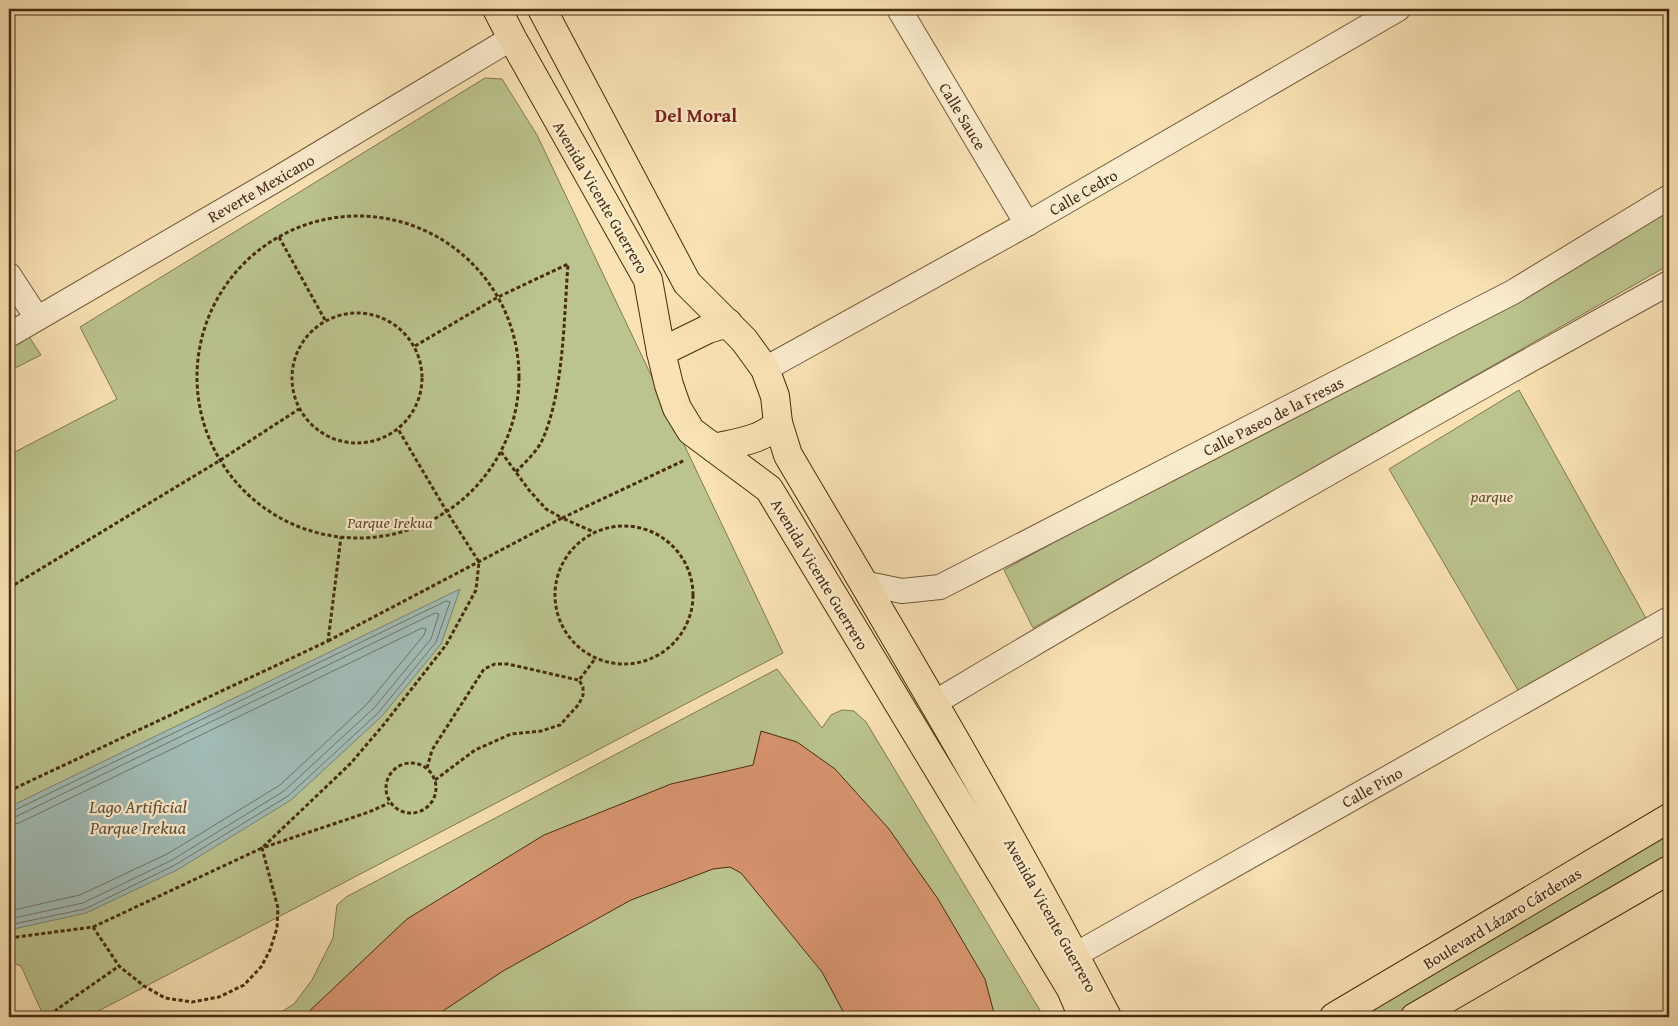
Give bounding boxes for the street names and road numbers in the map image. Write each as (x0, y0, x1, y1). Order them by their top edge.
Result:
street label: Calle Sauce (933, 78, 993, 154)
street label: Avenida Vicente Guerrero (547, 116, 655, 278)
street label: Reverte Mexicano (203, 148, 319, 228)
street label: Calle Cedro (1044, 163, 1122, 221)
street label: Calle Paseo de la Fresas (1198, 370, 1348, 462)
street label: Avenida Vicente Guerrero (765, 494, 875, 654)
street label: Calle Pino (1337, 760, 1407, 814)
street label: Avenida Vicente Guerrero (999, 834, 1103, 996)
street label: Boulevard Lázaro Cárdenas (1418, 861, 1586, 975)

